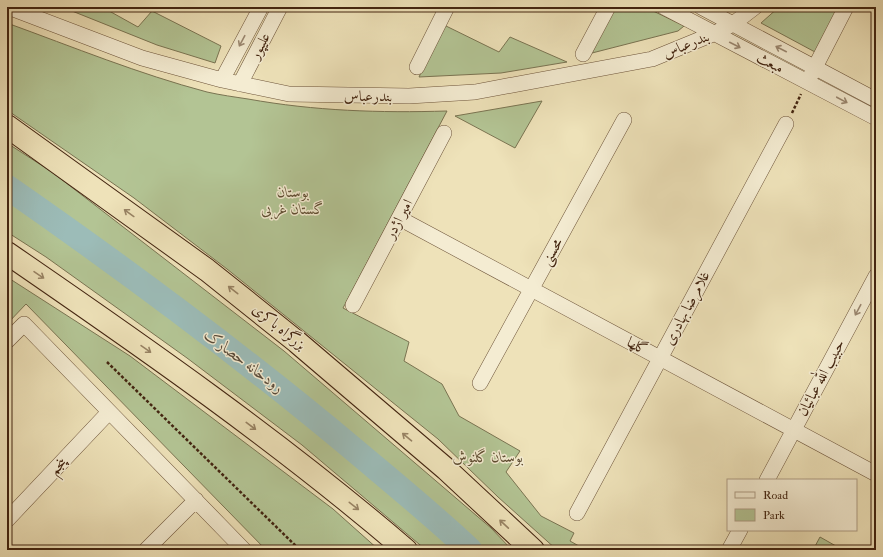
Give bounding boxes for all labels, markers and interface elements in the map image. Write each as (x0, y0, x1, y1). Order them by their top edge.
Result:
street label: بندرعباس (660, 27, 712, 63)
street label: علیپور (244, 29, 275, 64)
one-way arrow (238, 35, 246, 47)
one-way arrow (729, 42, 741, 50)
one-way arrow (775, 45, 787, 53)
street label: مبعث (753, 48, 787, 78)
street label: بندرعباس (344, 87, 392, 106)
one-way arrow (836, 97, 848, 104)
park label: بوستان گستان غربی (261, 183, 325, 220)
street label: امیر اژدر (380, 196, 417, 244)
one-way arrow (123, 209, 134, 217)
street label: محسنی (537, 235, 568, 270)
street label: غلامرضا بهادری (660, 268, 715, 349)
one-way arrow (33, 271, 44, 279)
one-way arrow (227, 286, 238, 295)
street label: بزرگراه باکری (248, 299, 311, 355)
one-way arrow (853, 304, 861, 316)
water label: رودخانه حصارک (200, 324, 288, 398)
street label: گلها (623, 333, 651, 359)
street label: حبیب الله عبائیان (790, 335, 849, 420)
one-way arrow (141, 345, 152, 353)
one-way arrow (245, 422, 256, 430)
one-way arrow (402, 432, 413, 441)
park label: بوستان گلنوش (453, 448, 524, 467)
street label: پنجم (45, 452, 75, 482)
legend (727, 479, 857, 531)
text: Road (763, 488, 788, 503)
one-way arrow (348, 501, 359, 510)
text: Park (763, 508, 785, 523)
one-way arrow (499, 519, 509, 528)

